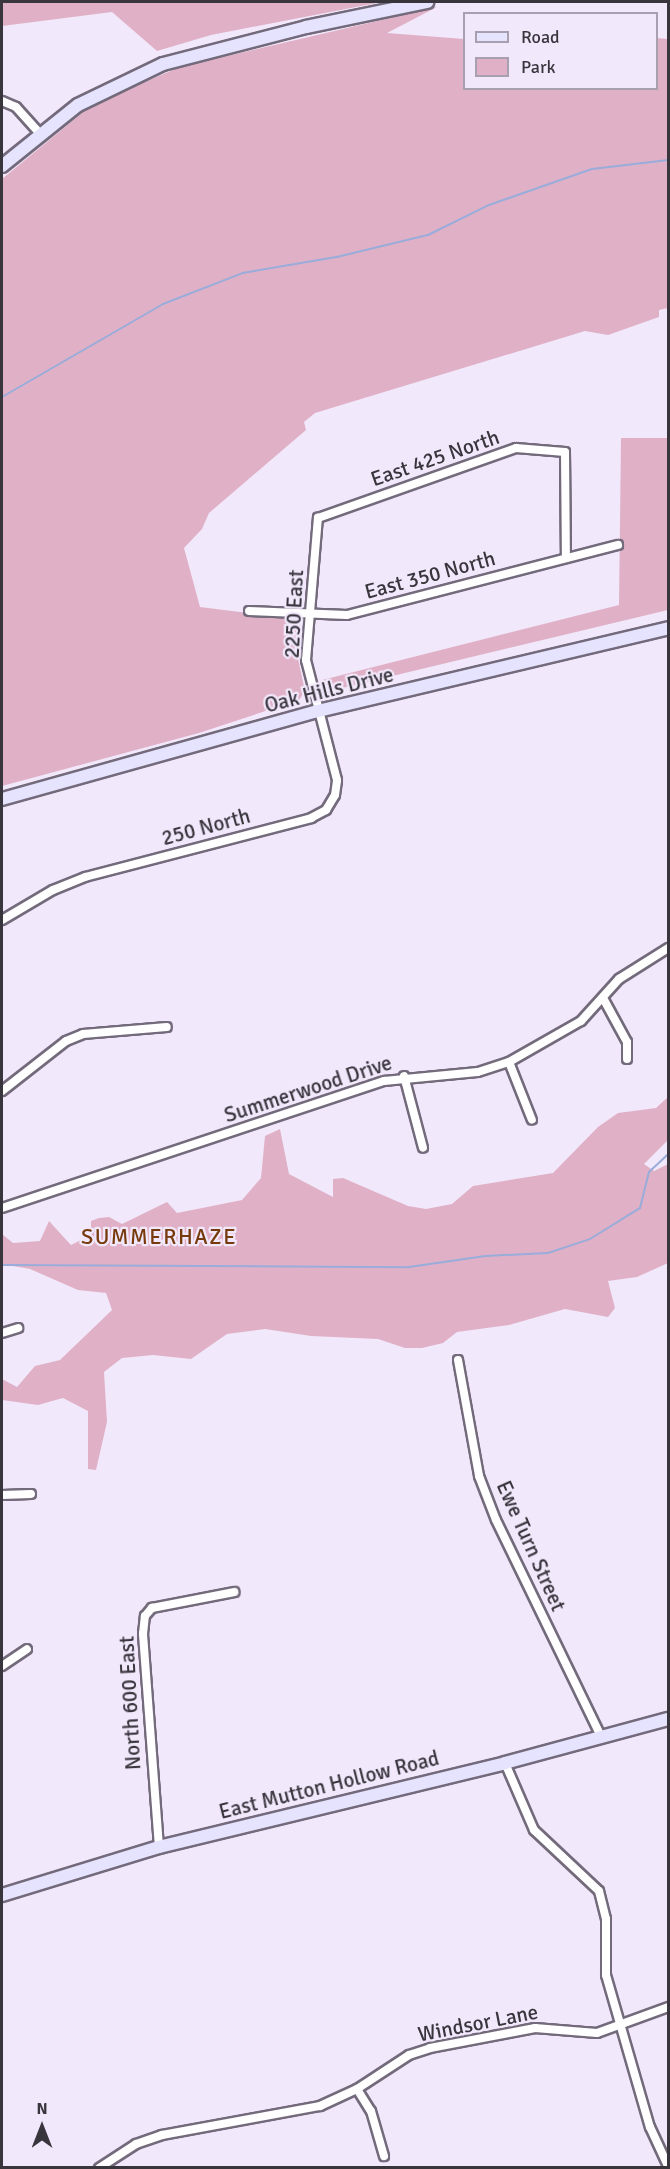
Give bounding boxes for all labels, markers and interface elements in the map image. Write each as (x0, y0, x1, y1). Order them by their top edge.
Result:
legend (463, 12, 658, 90)
text: Road (521, 26, 560, 48)
text: Park (521, 56, 556, 78)
street label: East 425 North (367, 424, 503, 492)
street label: East 350 North (362, 545, 498, 605)
street label: 2250 East (279, 569, 309, 659)
street label: Oak Hills Drive (262, 662, 396, 718)
street label: 250 North (159, 803, 253, 851)
street label: Summerwood Drive (221, 1050, 395, 1128)
district label: SUMMERHAZE (81, 1224, 237, 1250)
street label: Ewe Turn Street (491, 1477, 571, 1615)
street label: North 600 East (114, 1635, 146, 1771)
street label: East Mutton Hollow Road (216, 1745, 442, 1825)
street label: Windsor Lane (416, 1999, 540, 2047)
north arrow (12, 2097, 72, 2157)
text: N (36, 2099, 48, 2119)

